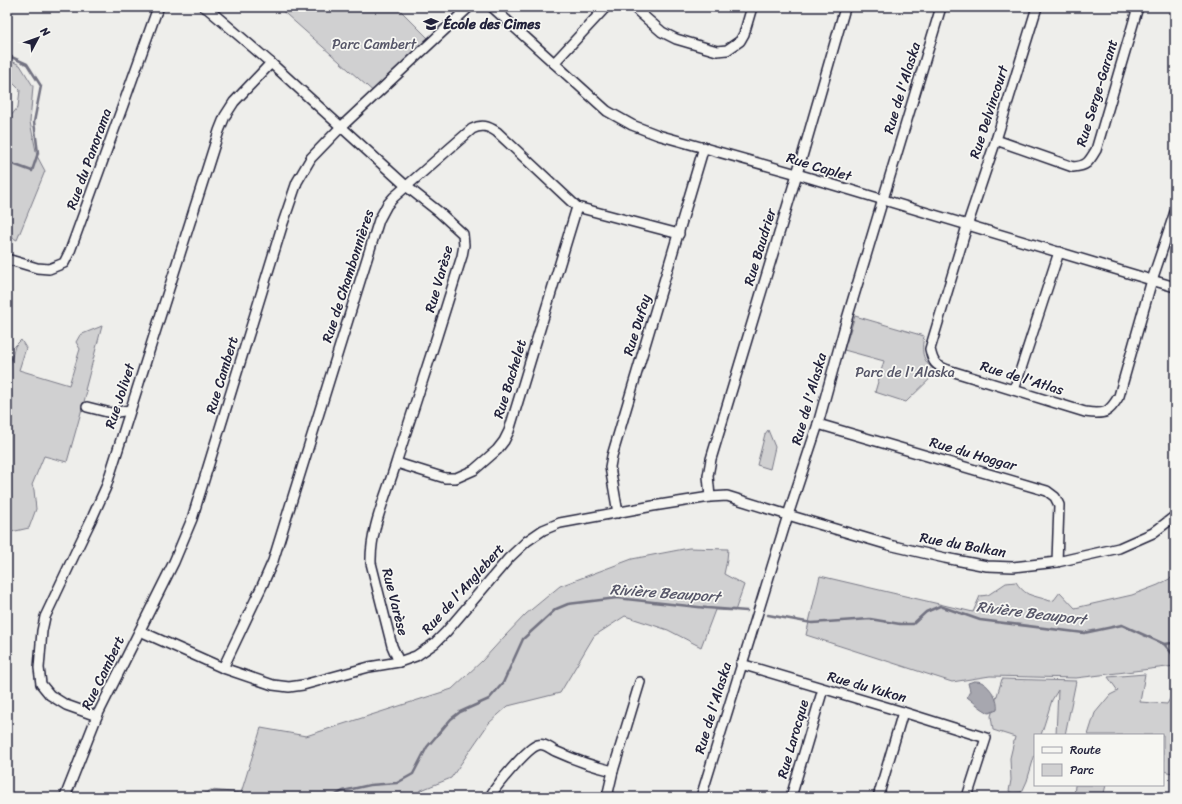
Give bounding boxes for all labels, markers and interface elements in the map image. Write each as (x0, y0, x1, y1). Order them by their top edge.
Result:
place label: École des Cimes (443, 12, 540, 37)
school or university icon: École des Cimes (422, 15, 440, 33)
north arrow (18, 18, 58, 58)
text: N (35, 22, 55, 41)
park label: Parc Cambert (332, 32, 417, 57)
street label: Rue Serge-Garant (1069, 36, 1125, 150)
street label: Rue de l'Alaska (876, 38, 928, 137)
street label: Rue Delvincourt (962, 61, 1016, 162)
street label: Rue du Panorama (59, 105, 119, 213)
street label: Rue Caplet (783, 145, 856, 189)
street label: Rue Baudrier (736, 204, 784, 289)
street label: Rue de Chambonnières (315, 206, 382, 346)
street label: Rue Varèse (418, 243, 460, 315)
street label: Rue Dufay (616, 290, 658, 359)
street label: Rue Cambert (198, 333, 246, 417)
street label: Rue Bachelet (486, 336, 534, 422)
street label: Rue de l'Alaska (784, 349, 834, 448)
street label: Rue de l'Atlas (977, 353, 1067, 403)
street label: Rue Jolivet (98, 359, 143, 432)
park label: Parc de l'Alaska (855, 360, 955, 385)
street label: Rue du Hoggar (927, 430, 1021, 479)
street label: Rue du Balkan (918, 525, 1009, 565)
street label: Rue de l'Anglebert (415, 538, 511, 640)
street label: Rue Varèse (375, 566, 415, 638)
water label: Rivière Beauport (609, 576, 724, 610)
water label: Rivière Beauport (975, 593, 1090, 633)
street label: Rue Cambert (74, 632, 132, 714)
street label: Rue de l'Alaska (687, 658, 739, 757)
street label: Rue du Yukon (825, 664, 910, 710)
street label: Rue Larocque (770, 696, 816, 781)
legend (1034, 734, 1164, 786)
text: Route (1070, 739, 1101, 761)
text: Parc (1070, 759, 1094, 781)

